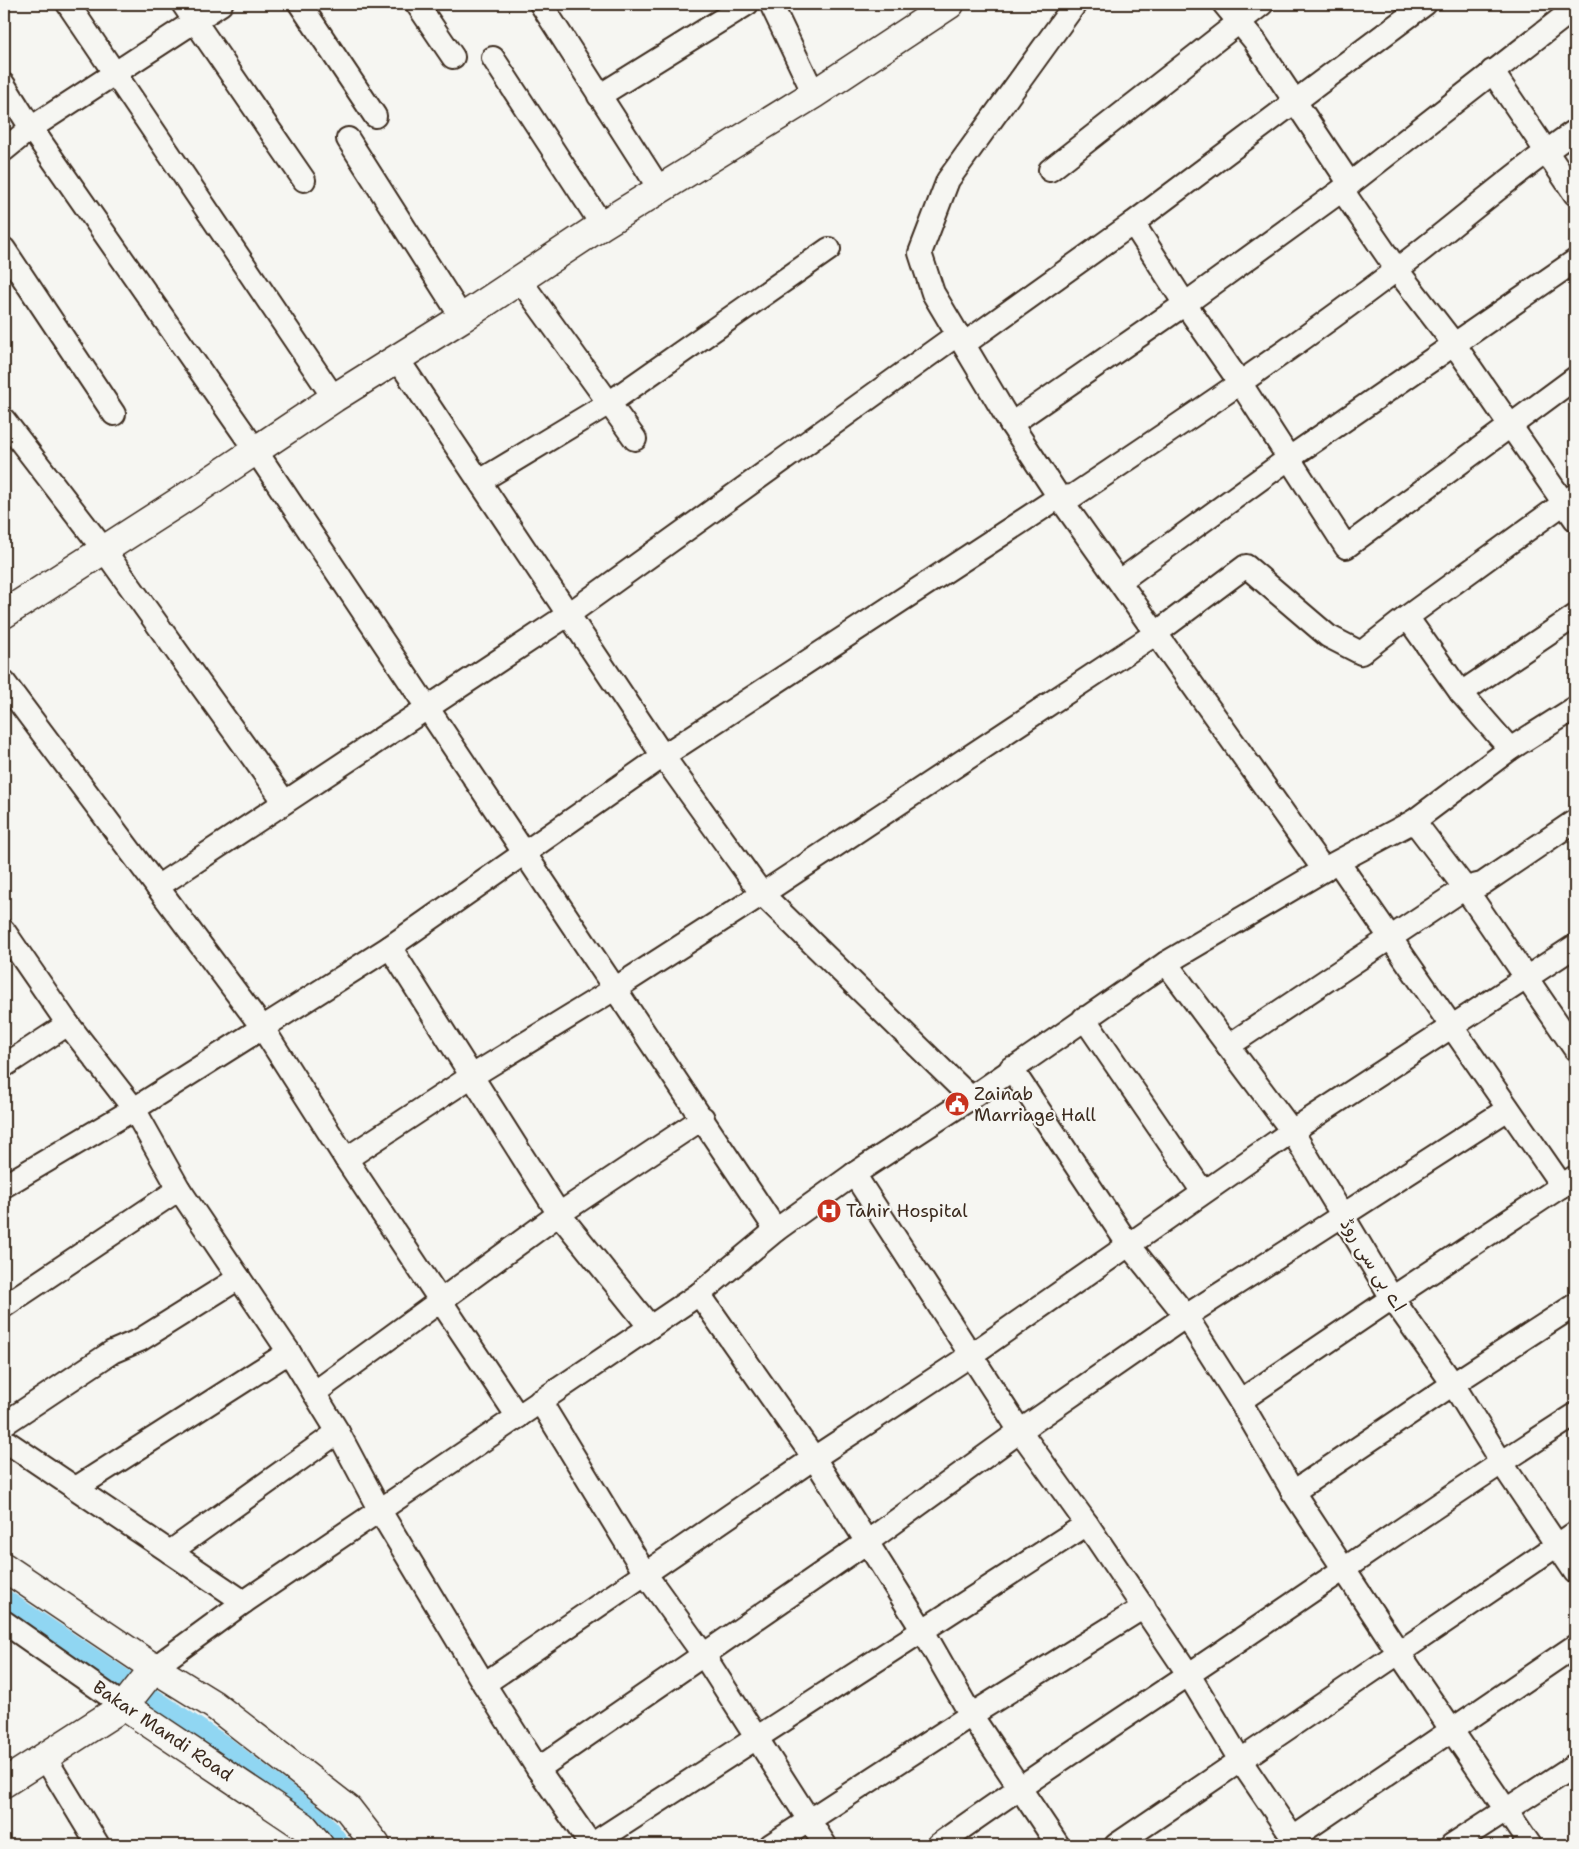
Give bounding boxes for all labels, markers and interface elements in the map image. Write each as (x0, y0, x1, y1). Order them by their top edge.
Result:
place label: Zainab Marriage Hall (974, 1082, 1097, 1127)
public building icon: Zainab Marriage Hall (944, 1091, 970, 1117)
hospital icon: Tahir Hospital (816, 1198, 842, 1224)
place label: Tahir Hospital (846, 1199, 968, 1223)
street label: اے بی سی روڈ (1335, 1214, 1411, 1316)
street label: Bakar Mandi Road (88, 1675, 238, 1787)

